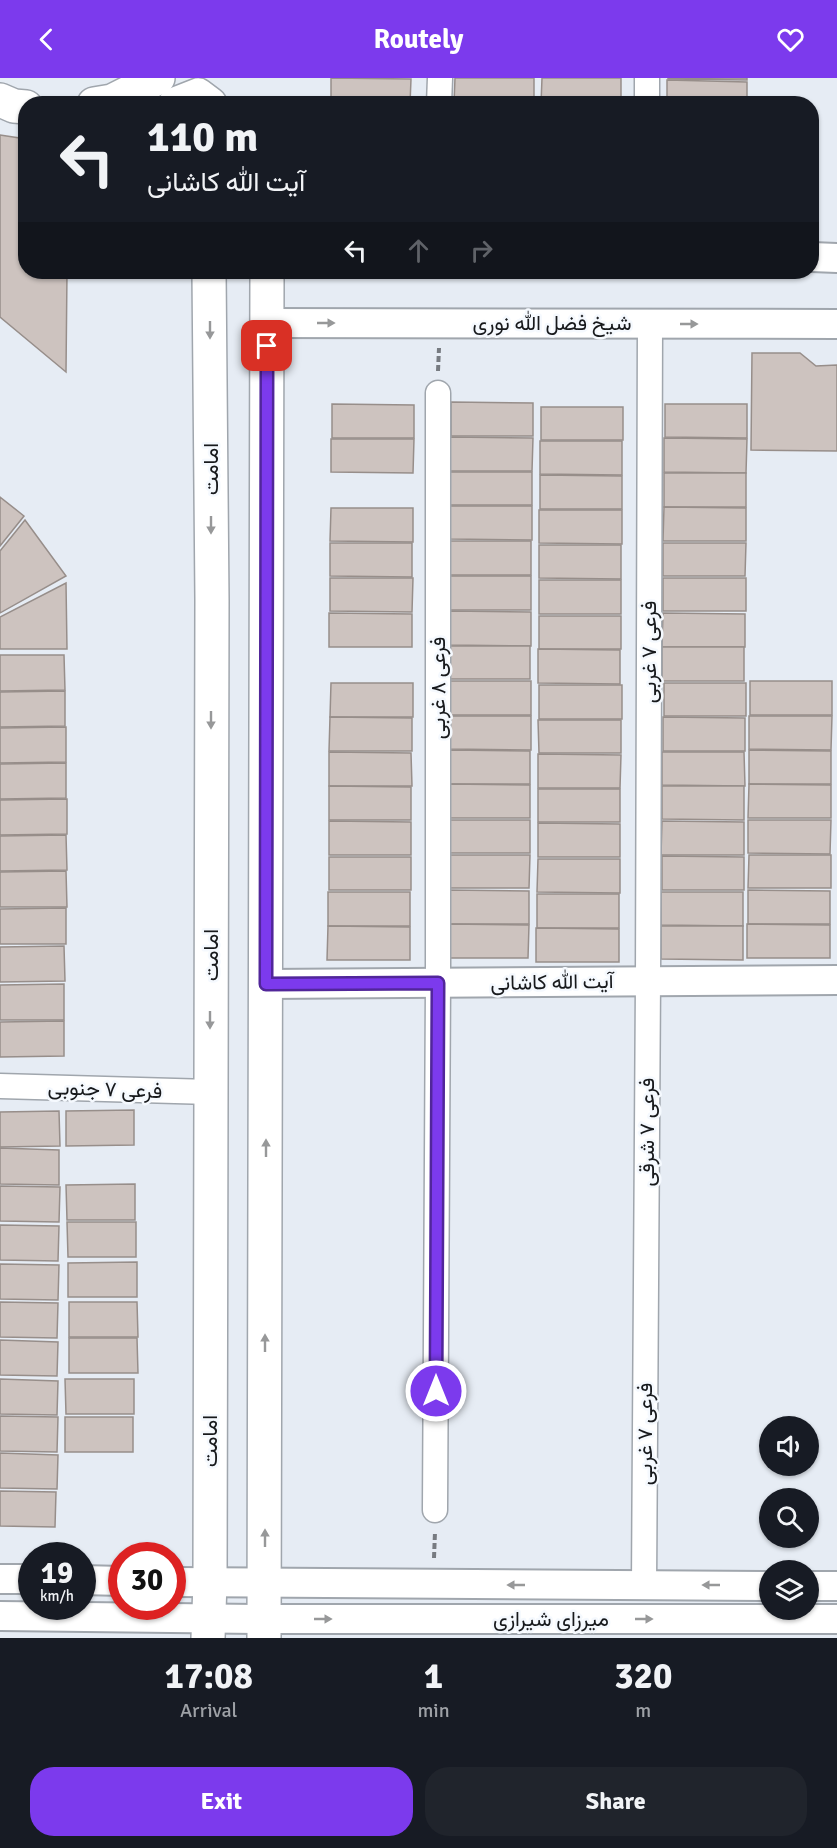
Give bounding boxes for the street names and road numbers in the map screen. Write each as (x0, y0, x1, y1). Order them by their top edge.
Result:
street label: شیخ فضل الله نوری (472, 310, 632, 337)
street label: امامت (198, 443, 224, 495)
street label: فرعی ۷ غربی (636, 601, 662, 703)
street label: فرعی ۸ غربی (425, 637, 451, 739)
street label: امامت (198, 929, 224, 981)
street label: آیت الله کاشانی (490, 968, 616, 996)
street label: فرعی ۷ جنوبی (47, 1074, 163, 1104)
street label: فرعی ۷ شرقی (634, 1078, 660, 1186)
street label: فرعی ۷ غربی (632, 1383, 658, 1485)
street label: امامت (197, 1415, 223, 1467)
street label: میرزای شیرازی (493, 1606, 609, 1632)

